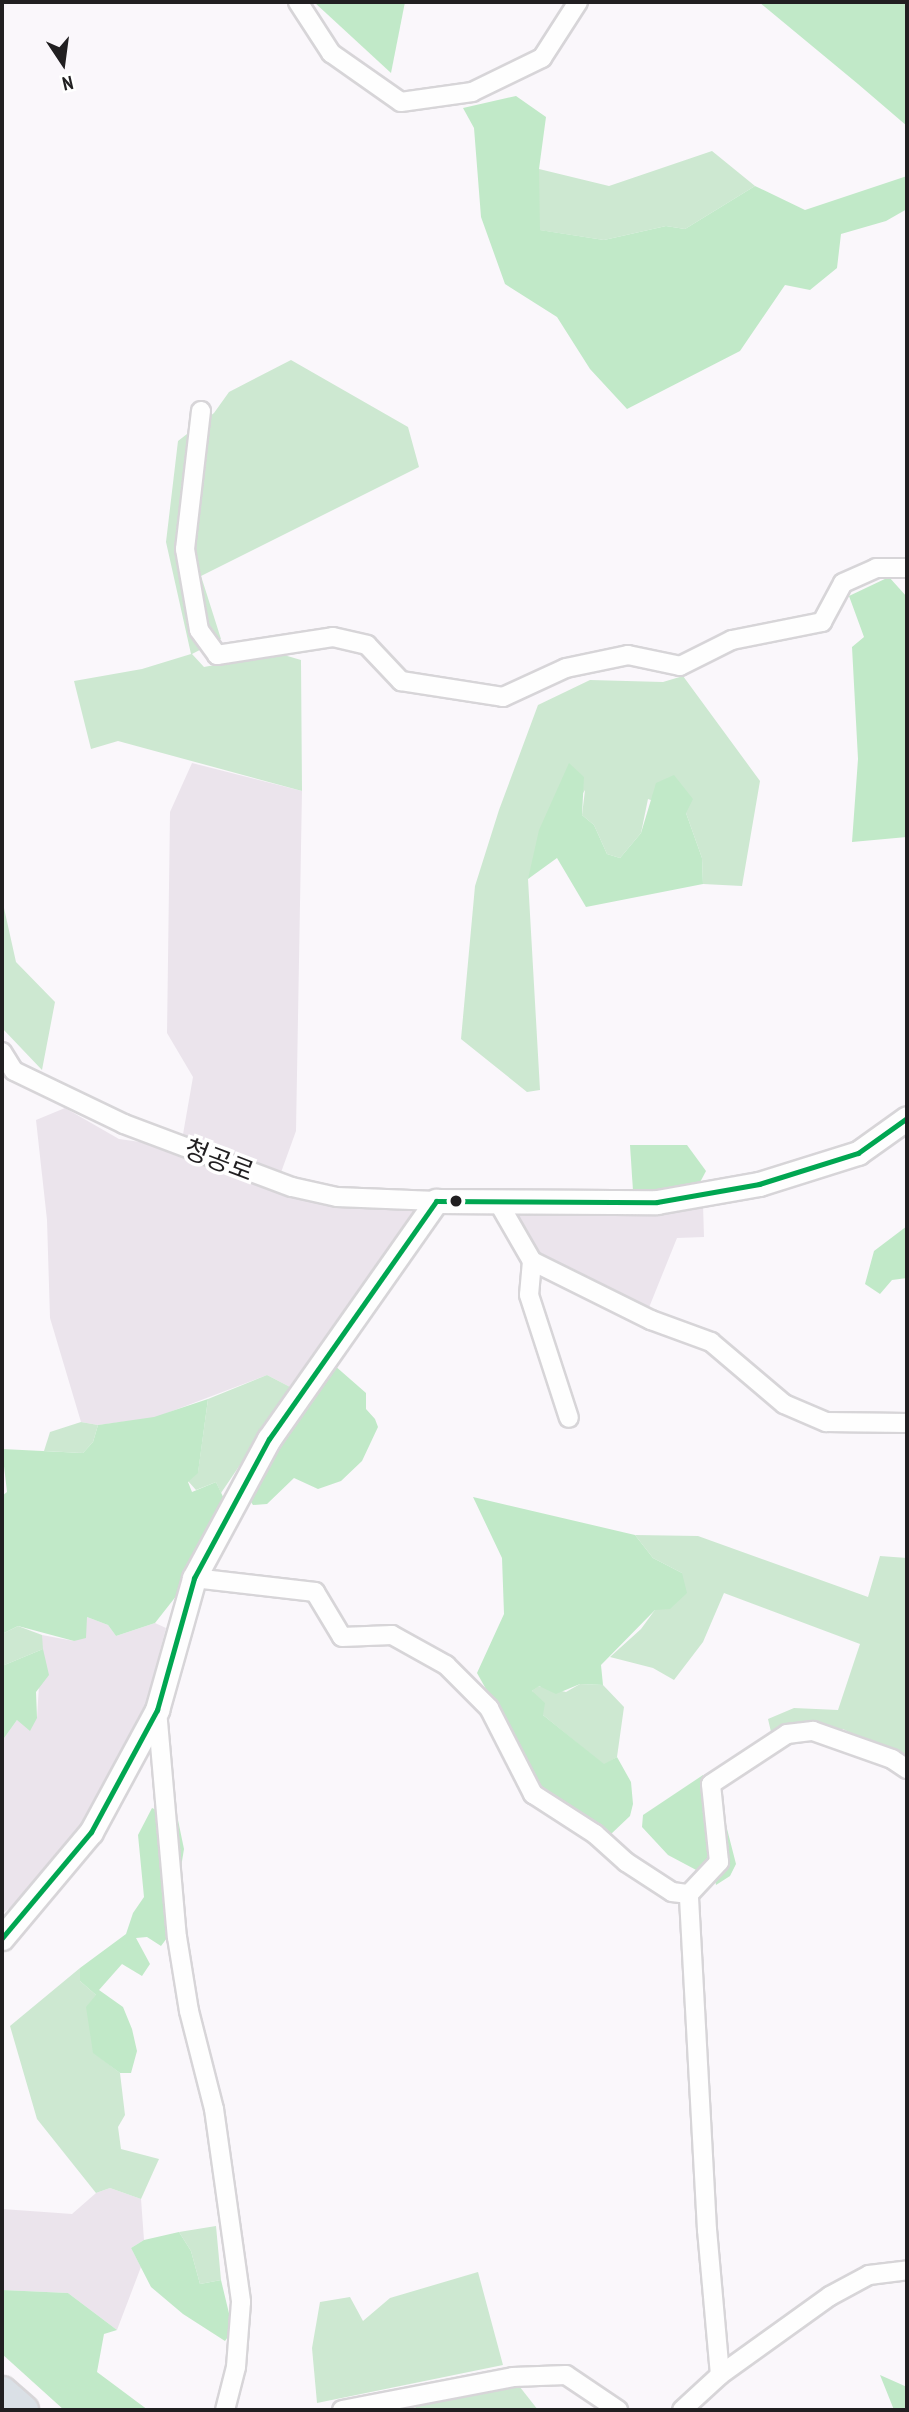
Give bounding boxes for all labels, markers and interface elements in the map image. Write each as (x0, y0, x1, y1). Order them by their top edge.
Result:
north arrow (28, 28, 98, 98)
text: N (60, 71, 75, 96)
street label: 청공로 (180, 1133, 258, 1187)
unlabelled marker (449, 1194, 463, 1208)

